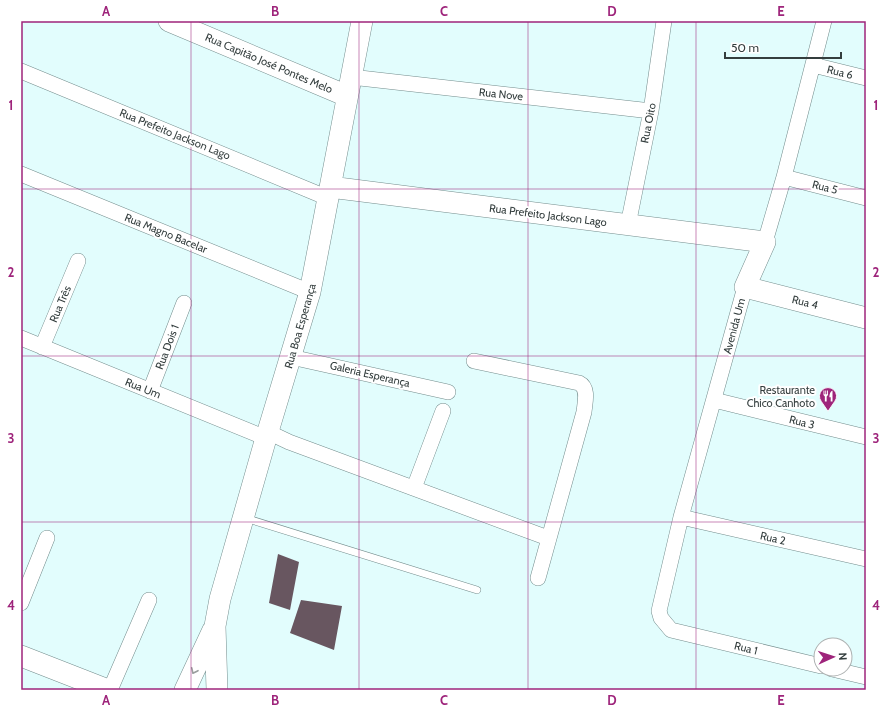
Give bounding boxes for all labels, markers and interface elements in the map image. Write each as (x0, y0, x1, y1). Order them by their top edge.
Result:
text: A (102, 3, 111, 19)
text: B (271, 3, 279, 19)
text: C (440, 3, 448, 19)
text: D (607, 3, 617, 19)
text: E (777, 3, 785, 19)
street label: Rua Capitão José Pontes Melo (203, 30, 335, 96)
scale bar (725, 34, 841, 60)
text: 50 m (731, 40, 759, 55)
street label: Rua 6 (826, 62, 854, 82)
street label: Rua Nove (478, 85, 524, 103)
text: 1 (9, 97, 13, 113)
text: 1 (874, 97, 878, 113)
street label: Rua Oito (637, 102, 659, 144)
street label: Rua Prefeito Jackson Lago (118, 105, 232, 163)
street label: Rua 5 (811, 177, 839, 197)
street label: Rua Prefeito Jackson Lago (488, 201, 608, 229)
street label: Rua Magno Bacelar (123, 210, 210, 256)
text: 2 (8, 264, 15, 280)
text: 2 (873, 264, 880, 280)
street label: Rua Boa Esperança (281, 281, 319, 370)
street label: Rua Três (46, 283, 74, 324)
street label: Rua 4 (791, 292, 820, 312)
street label: Avenida Um (720, 296, 748, 355)
street label: Rua Dois 1 (152, 323, 182, 371)
street label: Galeria Esperança (329, 358, 412, 390)
street label: Rua Um (123, 374, 163, 402)
place label: Restaurante Chico Canhoto (747, 383, 815, 410)
restaurant icon: Restaurante Chico Canhoto (818, 386, 838, 411)
street label: Rua 3 (788, 412, 816, 432)
text: 3 (7, 430, 15, 446)
text: 3 (872, 430, 880, 446)
street label: Rua 2 (759, 528, 787, 548)
text: 4 (7, 597, 15, 613)
text: 4 (872, 597, 880, 613)
north arrow (813, 637, 853, 677)
street label: Rua 1 (733, 638, 759, 658)
text: N (836, 652, 850, 661)
one-way arrow (191, 666, 199, 674)
text: A (102, 692, 111, 708)
text: B (271, 692, 279, 708)
text: C (440, 692, 448, 708)
text: D (607, 692, 617, 708)
text: E (777, 692, 785, 708)

